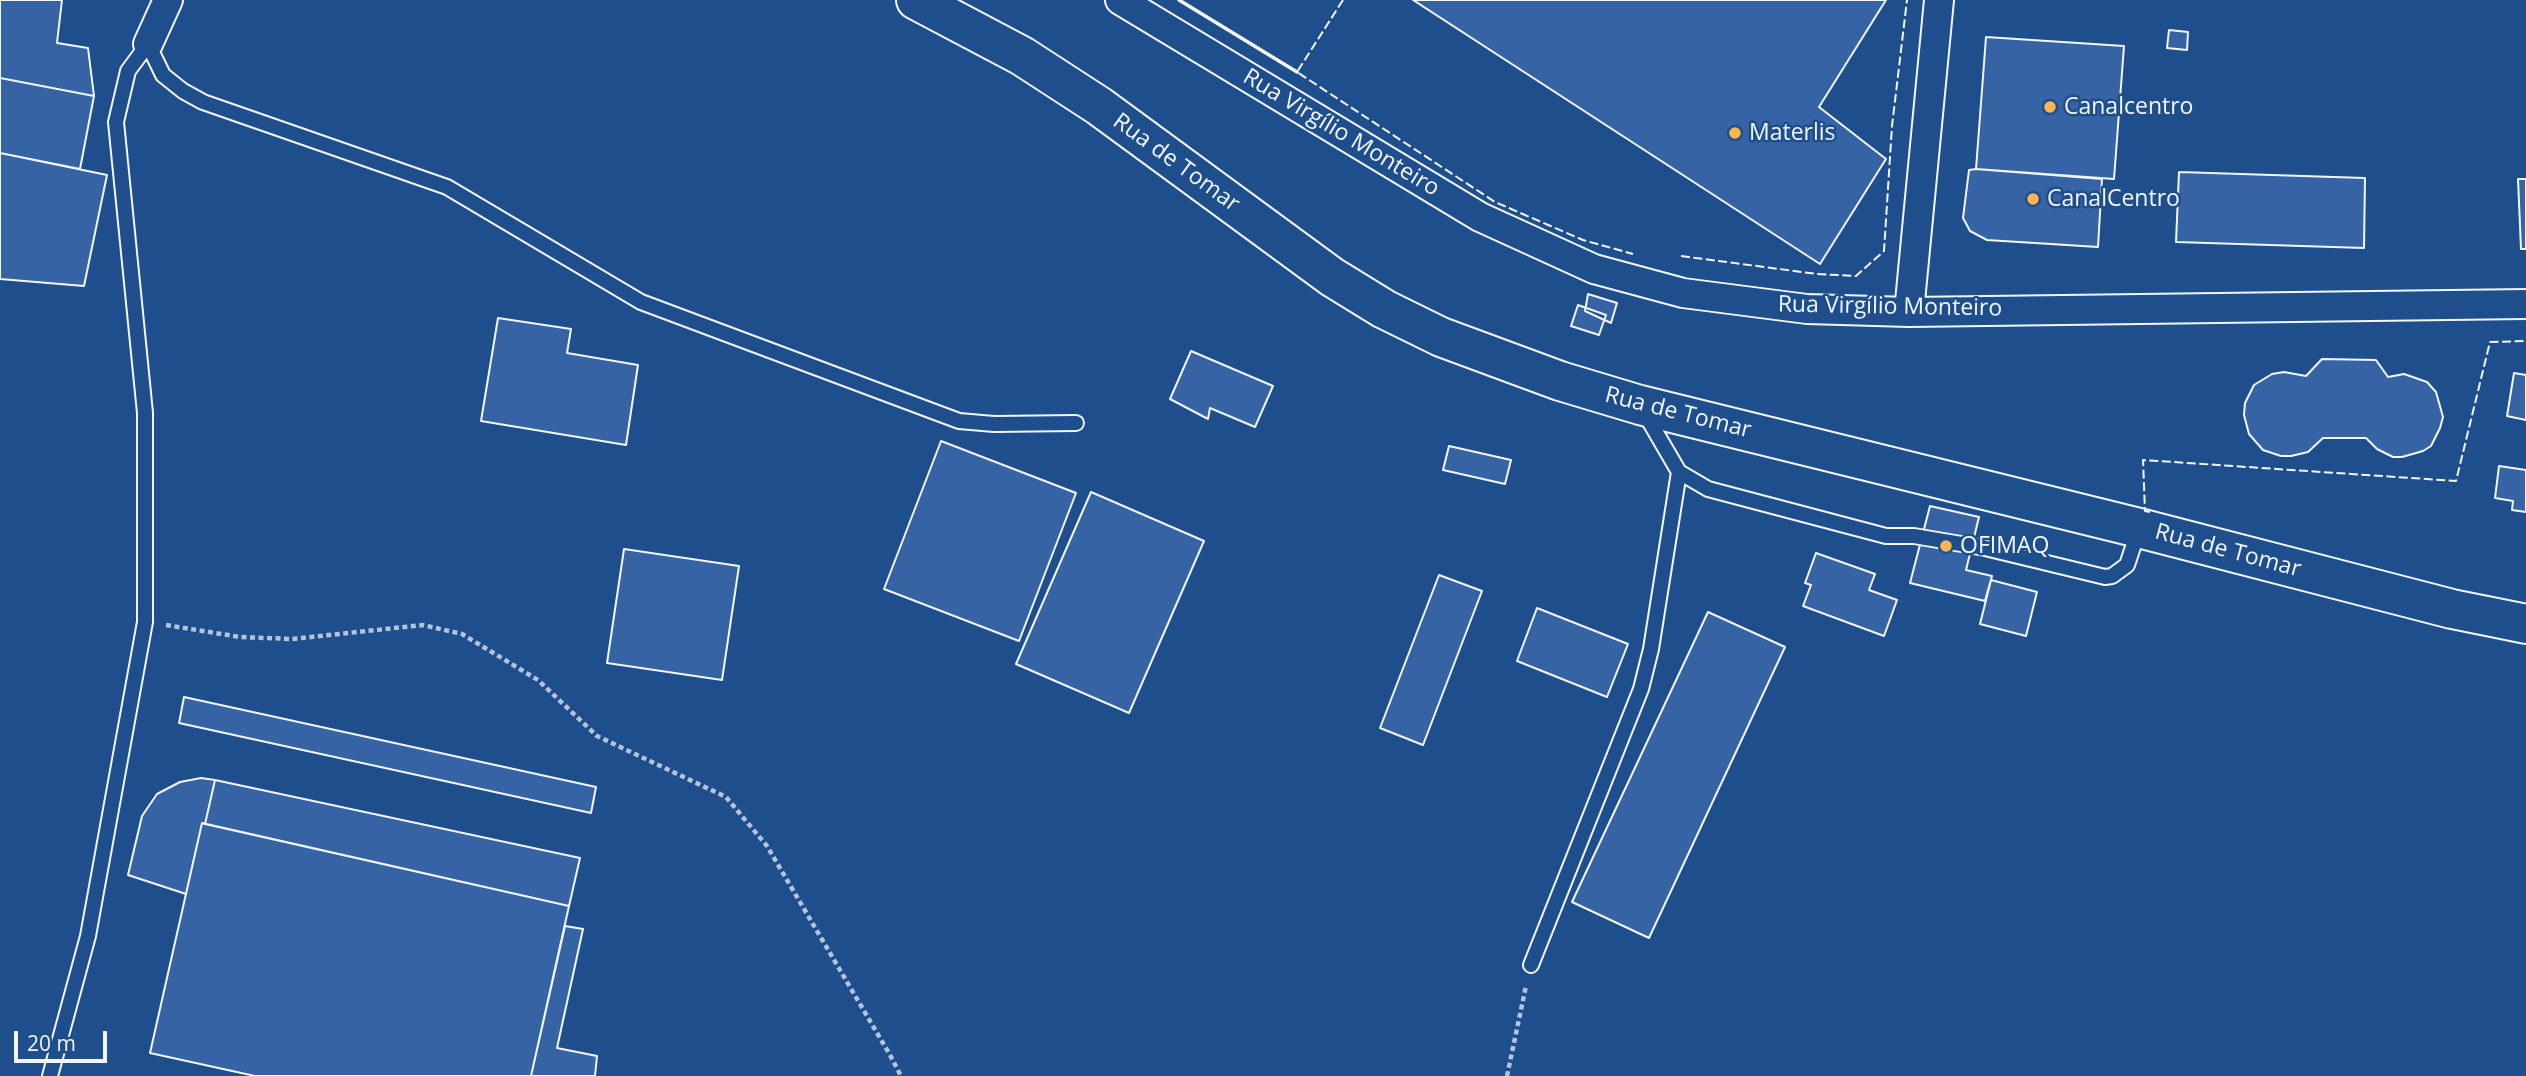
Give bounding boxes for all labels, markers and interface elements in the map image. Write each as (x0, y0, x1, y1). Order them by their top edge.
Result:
street label: Rua Virgílio Monteiro (1238, 63, 1444, 203)
place label: Canalcentro (2064, 93, 2193, 121)
marker: Canalcentro (2042, 99, 2058, 115)
street label: Rua de Tomar (1107, 108, 1245, 218)
place label: Materlis (1749, 119, 1836, 147)
marker: Materlis (1727, 125, 1743, 141)
place label: CanalCentro (2047, 185, 2180, 213)
marker: CanalCentro (2025, 191, 2041, 207)
street label: Rua Virgílio Monteiro (1778, 291, 2002, 323)
street label: Rua de Tomar (1602, 381, 1754, 445)
street label: Rua de Tomar (2152, 518, 2304, 584)
place label: OFIMAQ (1960, 532, 2049, 560)
marker: OFIMAQ (1938, 538, 1954, 554)
scale bar (18, 1016, 110, 1060)
text: 20 m (27, 1029, 76, 1057)

